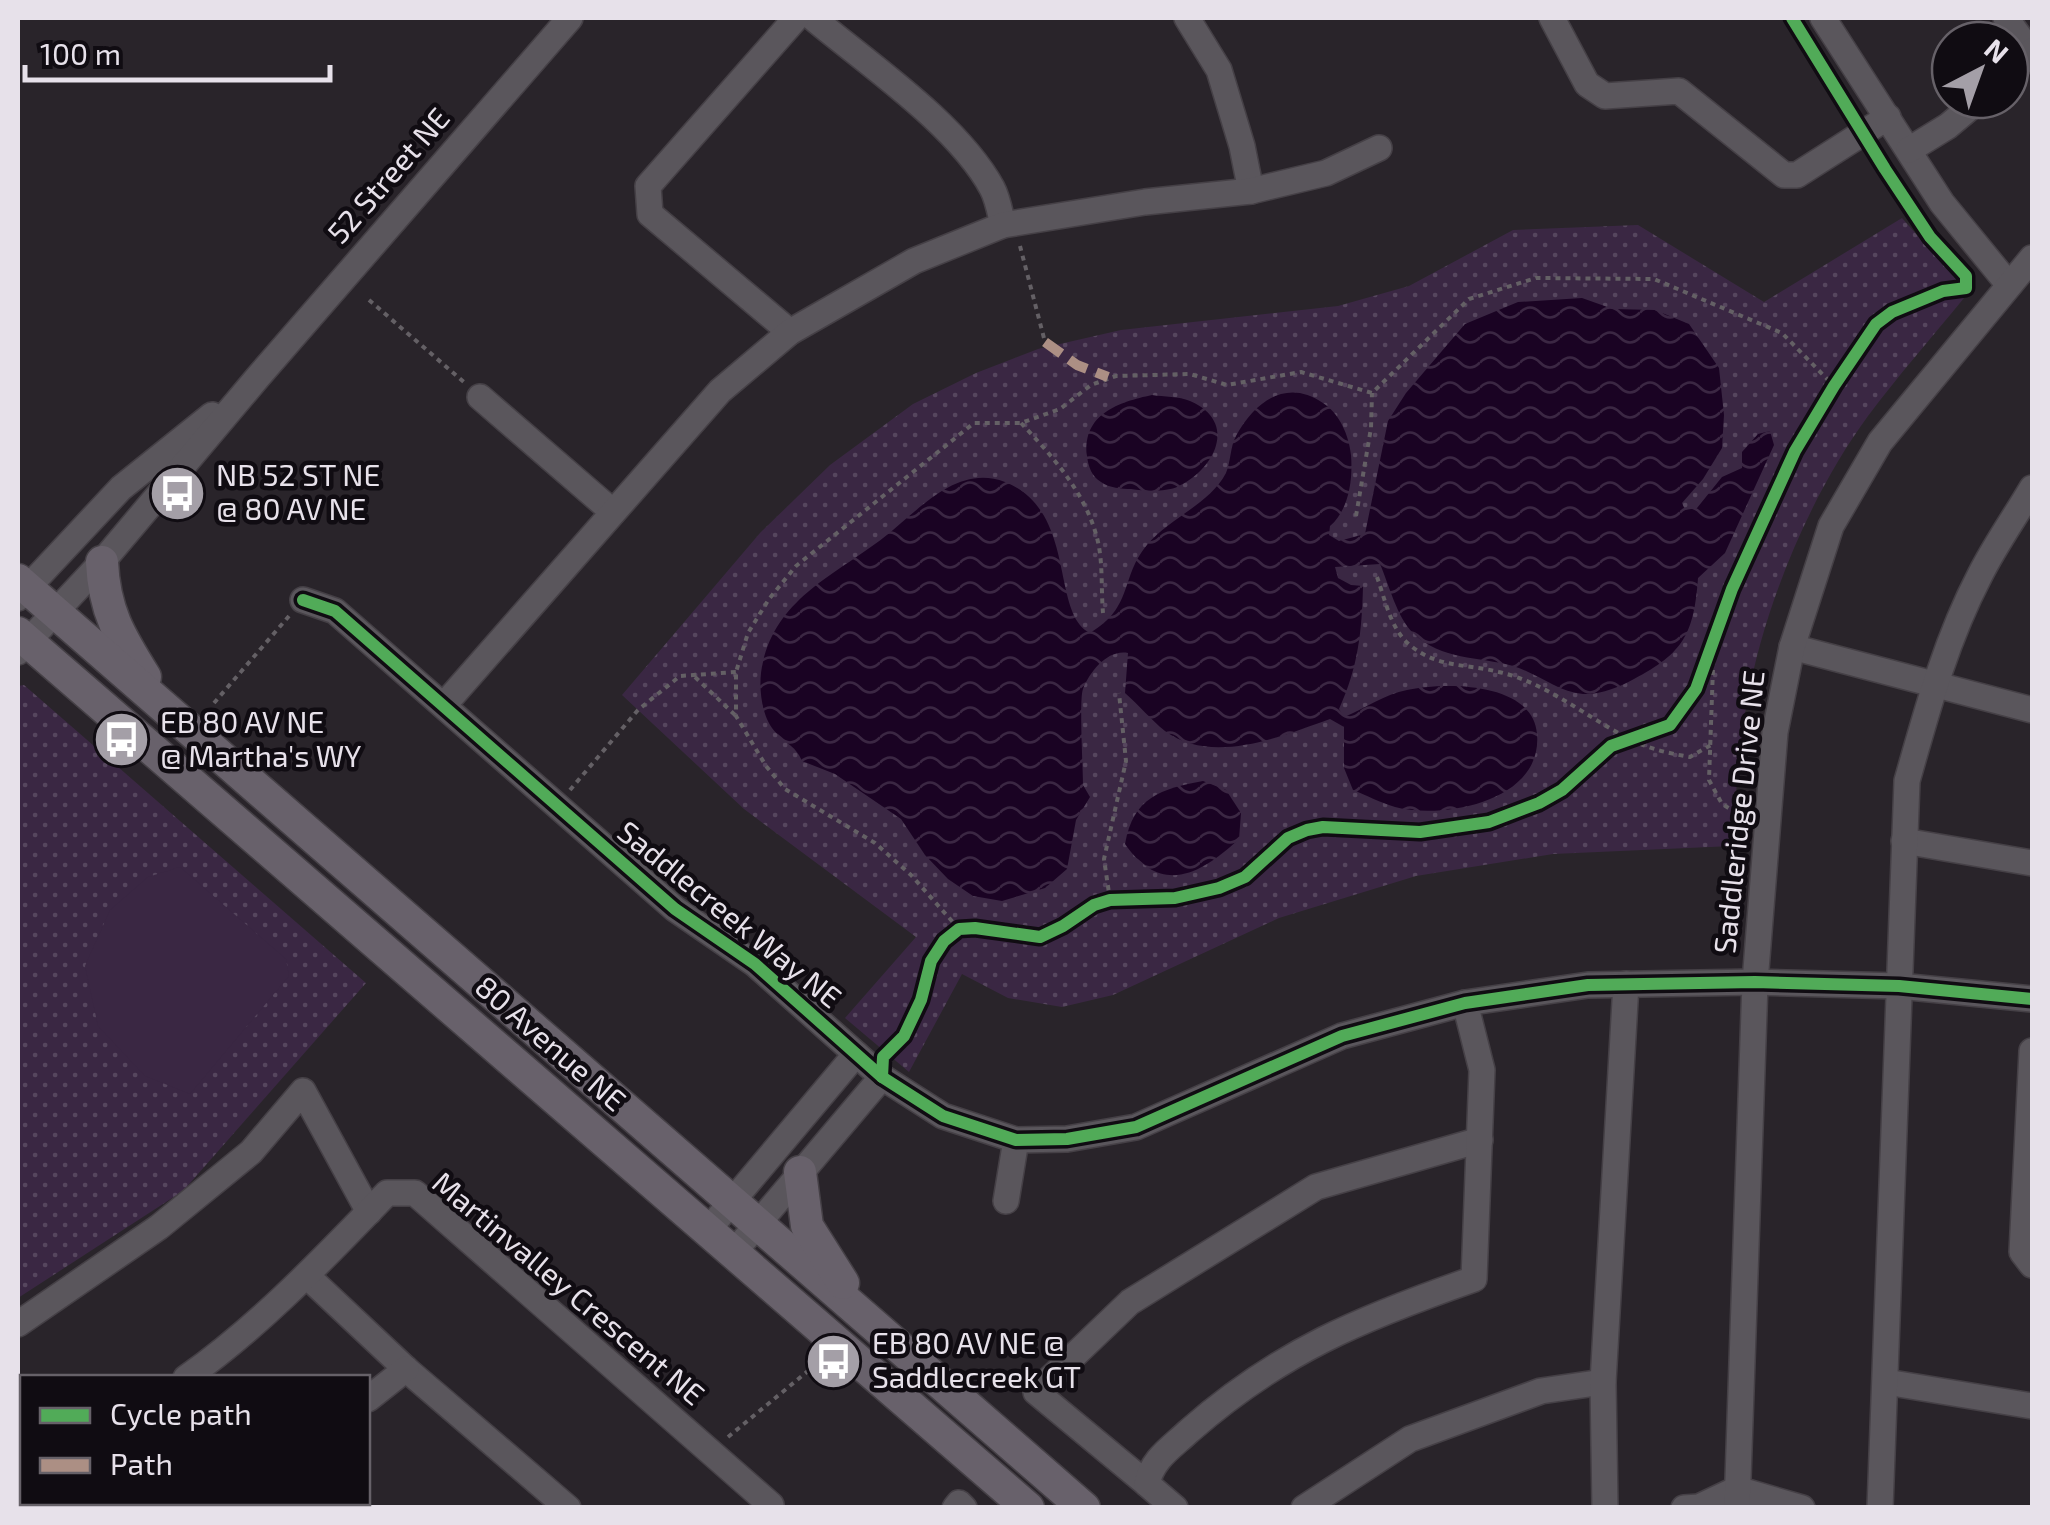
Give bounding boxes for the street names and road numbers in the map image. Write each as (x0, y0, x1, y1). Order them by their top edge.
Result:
street label: 52 Street NE (319, 100, 456, 250)
street label: Saddleridge Drive NE (1705, 668, 1771, 955)
street label: Saddlecreek Way NE (611, 812, 849, 1015)
street label: 80 Avenue NE (469, 967, 634, 1118)
street label: Martinvalley Crescent NE (426, 1163, 712, 1412)

